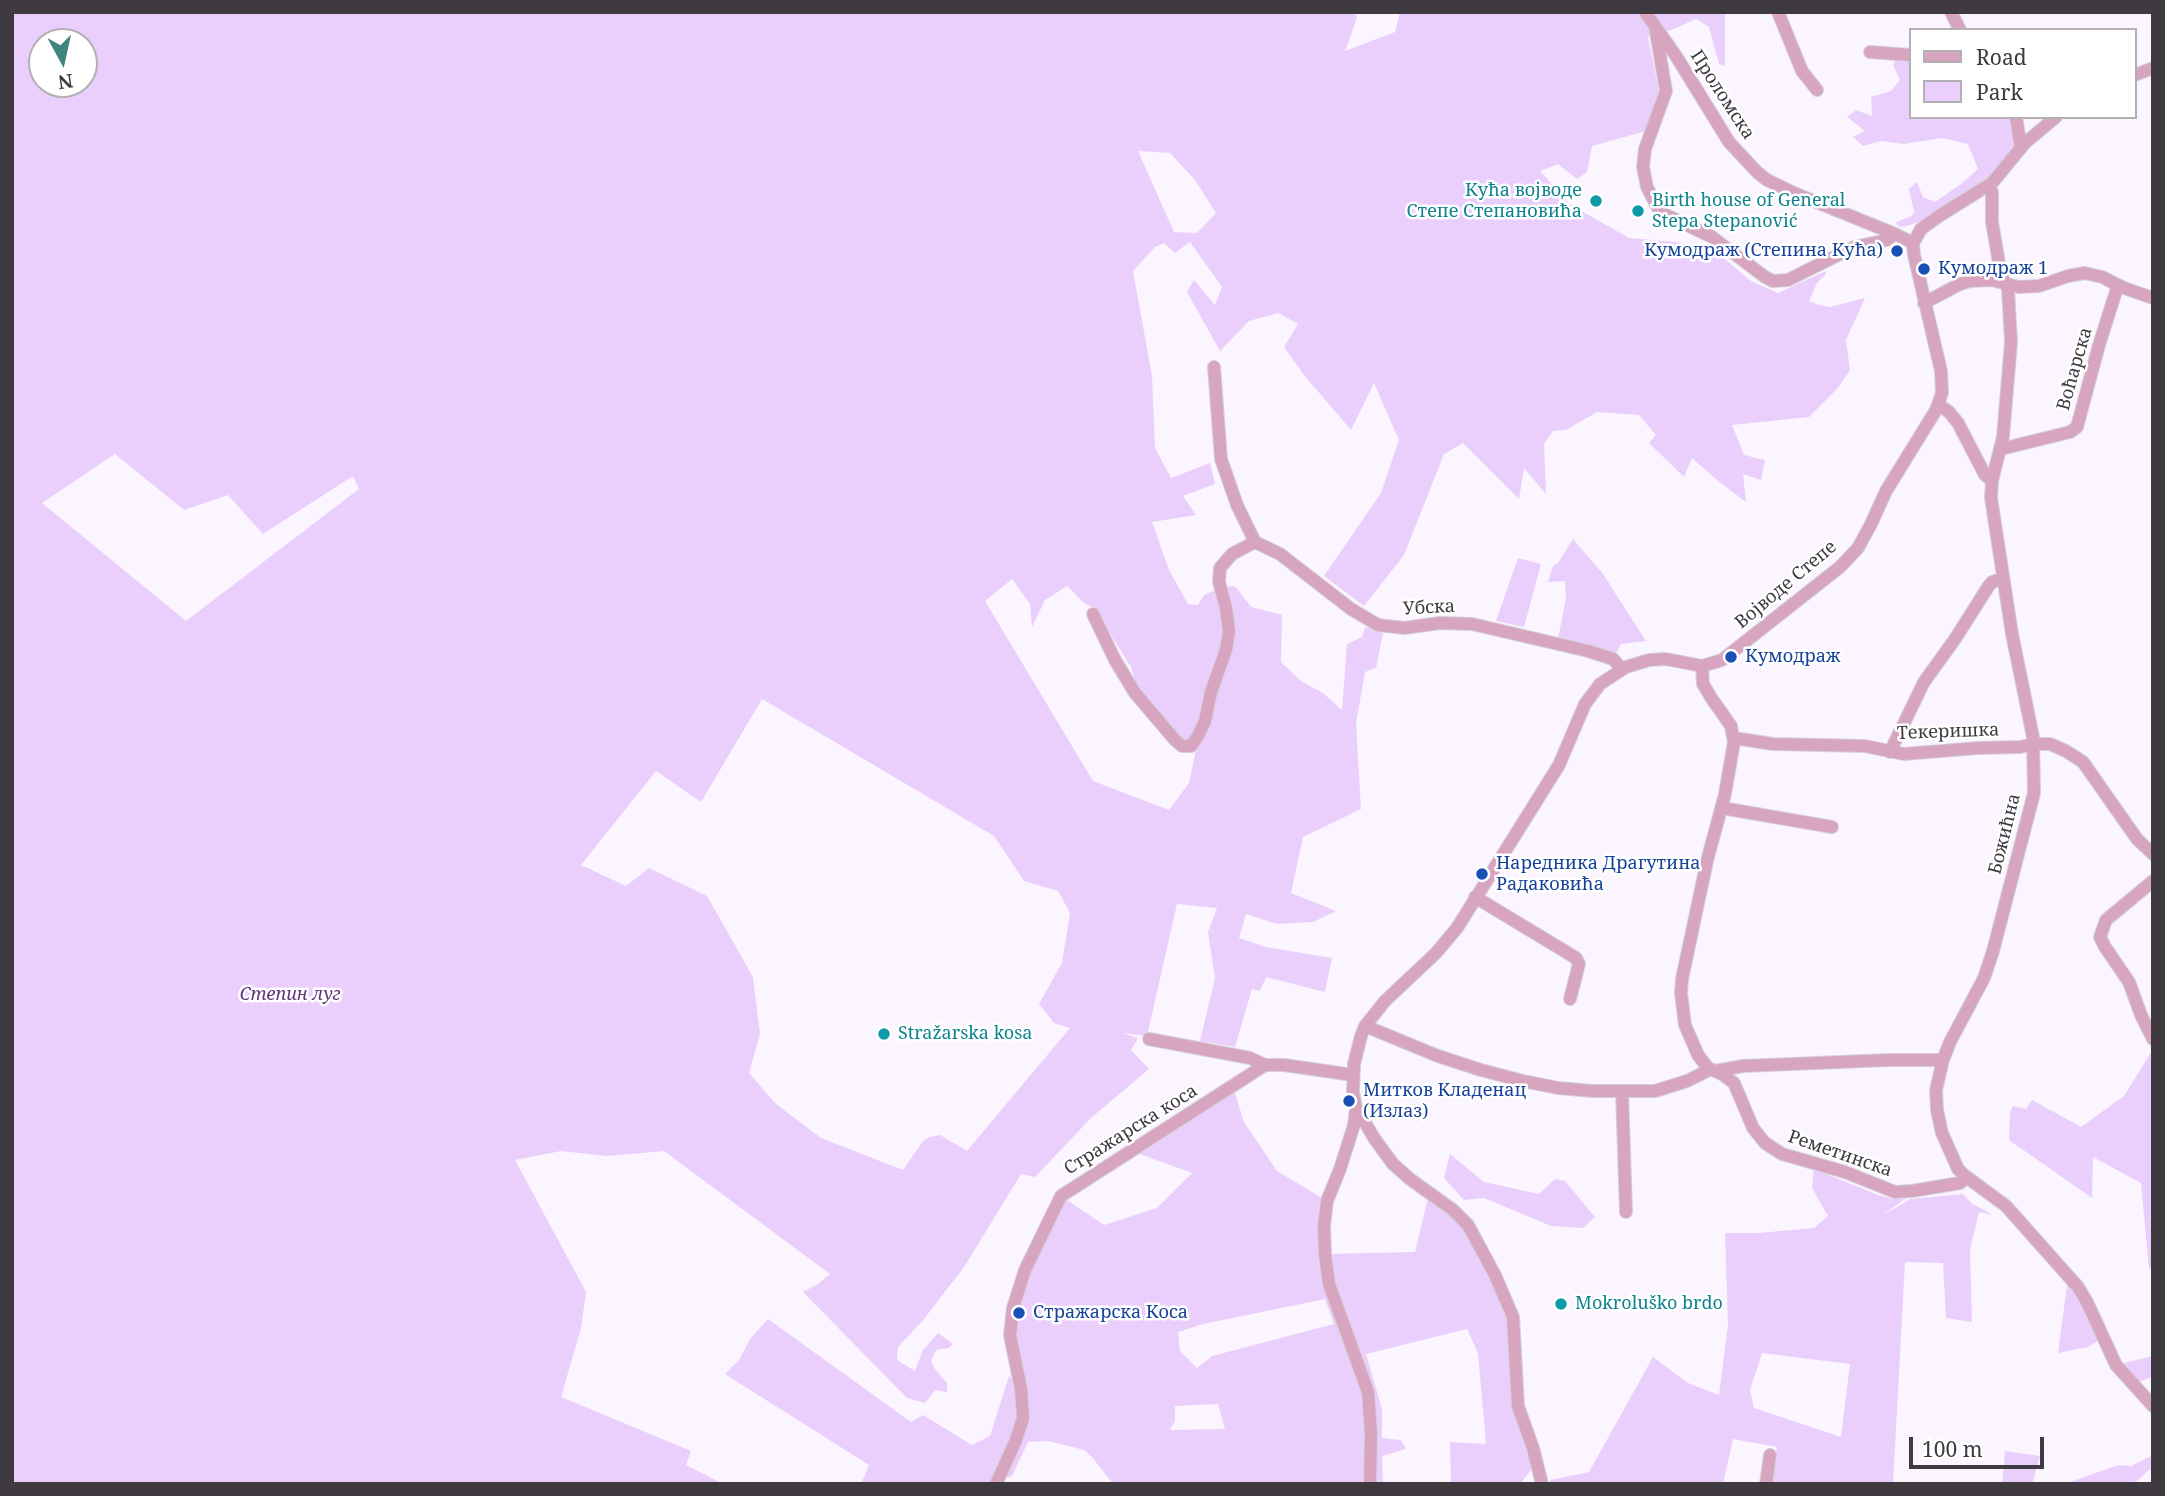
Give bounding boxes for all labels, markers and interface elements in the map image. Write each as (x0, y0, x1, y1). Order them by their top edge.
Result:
north arrow (28, 28, 98, 98)
legend (1910, 28, 2137, 119)
text: Road (1976, 43, 2027, 71)
street label: Проломска (1685, 46, 1759, 144)
text: N (56, 68, 75, 96)
text: Park (1976, 78, 2023, 106)
place label: Кућа војводе Степе Степановића (1407, 180, 1582, 222)
place label: Birth house of General Stepa Stepanović (1652, 190, 1845, 232)
marker: Кућа војводе Степе Степановића (1588, 193, 1604, 209)
marker: Birth house of General Stepa Stepanović (1630, 203, 1646, 219)
place label: Кумодраж (Степина Кућа) (1644, 240, 1883, 262)
marker: Кумодраж (Степина Кућа) (1889, 243, 1905, 259)
place label: Кумодраж 1 (1938, 258, 2048, 280)
marker: Кумодраж 1 (1916, 261, 1932, 277)
street label: Воћарска (2053, 325, 2097, 413)
street label: Војводе Степе (1731, 536, 1841, 634)
street label: Убска (1402, 596, 1456, 620)
place label: Кумодраж (1745, 646, 1840, 668)
marker: Кумодраж (1723, 649, 1739, 665)
street label: Текеришка (1896, 719, 2000, 745)
street label: Божићна (1985, 791, 2025, 877)
place label: Наредника Драгутина Радаковића (1496, 853, 1700, 896)
marker: Наредника Драгутина Радаковића (1474, 866, 1490, 882)
park label: Степин луг (239, 984, 341, 1006)
place label: Stražarska kosa (898, 1023, 1032, 1045)
marker: Stražarska kosa (876, 1026, 892, 1042)
street label: Стражарска коса (1060, 1080, 1202, 1180)
place label: Митков Кладенац (Излаз) (1363, 1080, 1526, 1122)
marker: Митков Кладенац (Излаз) (1341, 1093, 1357, 1109)
street label: Реметинска (1785, 1126, 1895, 1182)
place label: Mokroluško brdo (1575, 1293, 1723, 1315)
marker: Mokroluško brdo (1553, 1296, 1569, 1312)
place label: Стражарска Коса (1033, 1302, 1188, 1324)
marker: Стражарска Коса (1011, 1305, 1027, 1321)
scale bar (1913, 1422, 2048, 1466)
text: 100 m (1922, 1435, 1983, 1463)

